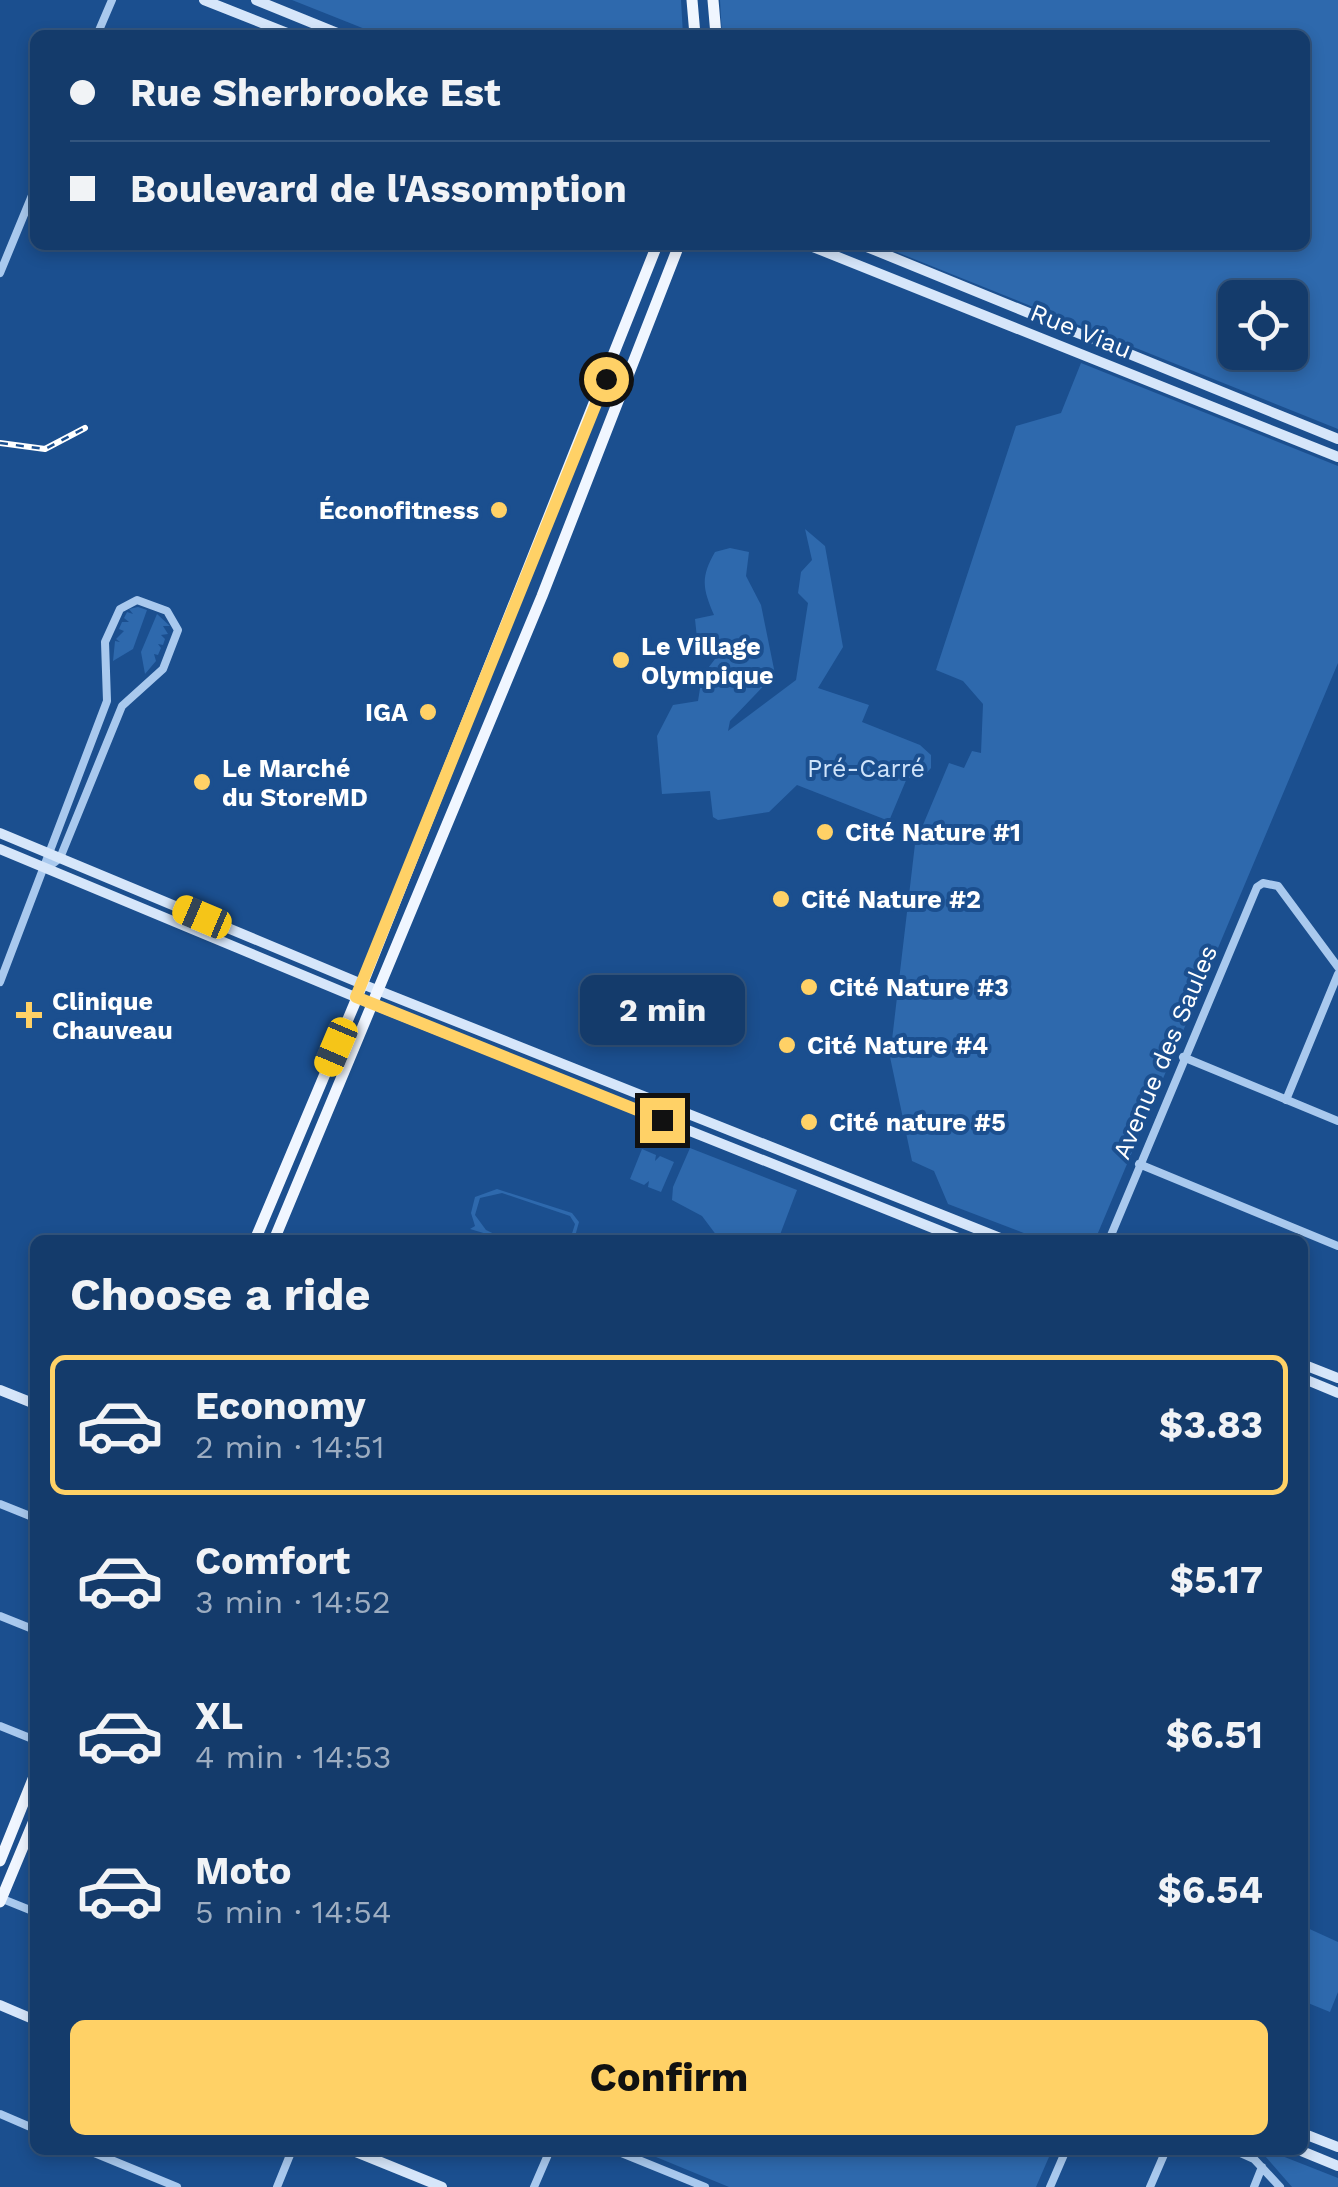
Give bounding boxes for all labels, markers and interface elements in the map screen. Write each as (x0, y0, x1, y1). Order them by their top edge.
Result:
text: Rue Sherbrooke Est (130, 71, 501, 115)
text: Boulevard de l'Assomption (130, 167, 627, 211)
map controls (1218, 280, 1308, 370)
button: locate (1218, 280, 1308, 370)
street label: Rue Viau (1026, 298, 1136, 364)
route start (584, 357, 629, 402)
place label: Éconofitness (319, 496, 479, 525)
marker: Éconofitness (488, 499, 510, 521)
place label: Le Village Olympique (641, 632, 773, 690)
marker: Le Village Olympique (610, 649, 632, 671)
place label: IGA (365, 698, 408, 727)
marker: IGA (417, 701, 439, 723)
place label: Le Marché du StoreMD (222, 754, 368, 812)
park label: Pré-Carré (807, 754, 925, 783)
marker: Le Marché du StoreMD (191, 771, 213, 793)
place label: Cité Nature #1 (845, 818, 1021, 847)
marker: Cité Nature #1 (814, 821, 836, 843)
place label: Cité Nature #2 (801, 885, 981, 914)
marker: Cité Nature #2 (770, 888, 792, 910)
car (169, 891, 235, 943)
street label: Avenue des Saules (1107, 941, 1223, 1163)
place label: Cité Nature #3 (829, 973, 1009, 1002)
callout: 2 min (580, 975, 744, 1045)
marker: Cité Nature #3 (798, 976, 820, 998)
place label: Clinique Chauveau (52, 987, 173, 1045)
text: 2 min (619, 991, 706, 1029)
marker: Clinique Chauveau (16, 1002, 42, 1028)
car (310, 1014, 362, 1080)
place label: Cité Nature #4 (807, 1031, 988, 1060)
marker: Cité Nature #4 (776, 1034, 798, 1056)
route end (640, 1098, 685, 1143)
place label: Cité nature #5 (829, 1108, 1006, 1137)
marker: Cité nature #5 (798, 1111, 820, 1133)
text: Choose a ride (70, 1268, 370, 1321)
icon: car (75, 1380, 165, 1470)
text: Economy (195, 1384, 366, 1428)
text: $3.83 (1159, 1403, 1263, 1447)
text: 2 min · 14:51 (195, 1428, 384, 1466)
icon: car (75, 1535, 165, 1625)
text: Comfort (195, 1539, 350, 1583)
text: $5.17 (1170, 1558, 1263, 1602)
text: 3 min · 14:52 (195, 1583, 391, 1621)
icon: car (75, 1690, 165, 1780)
text: XL (195, 1694, 243, 1738)
text: $6.51 (1166, 1713, 1263, 1757)
text: 4 min · 14:53 (195, 1738, 391, 1776)
icon: car (75, 1845, 165, 1935)
text: Moto (195, 1849, 291, 1893)
text: $6.54 (1158, 1868, 1263, 1912)
text: 5 min · 14:54 (195, 1893, 391, 1931)
button: Confirm (70, 2020, 1268, 2135)

